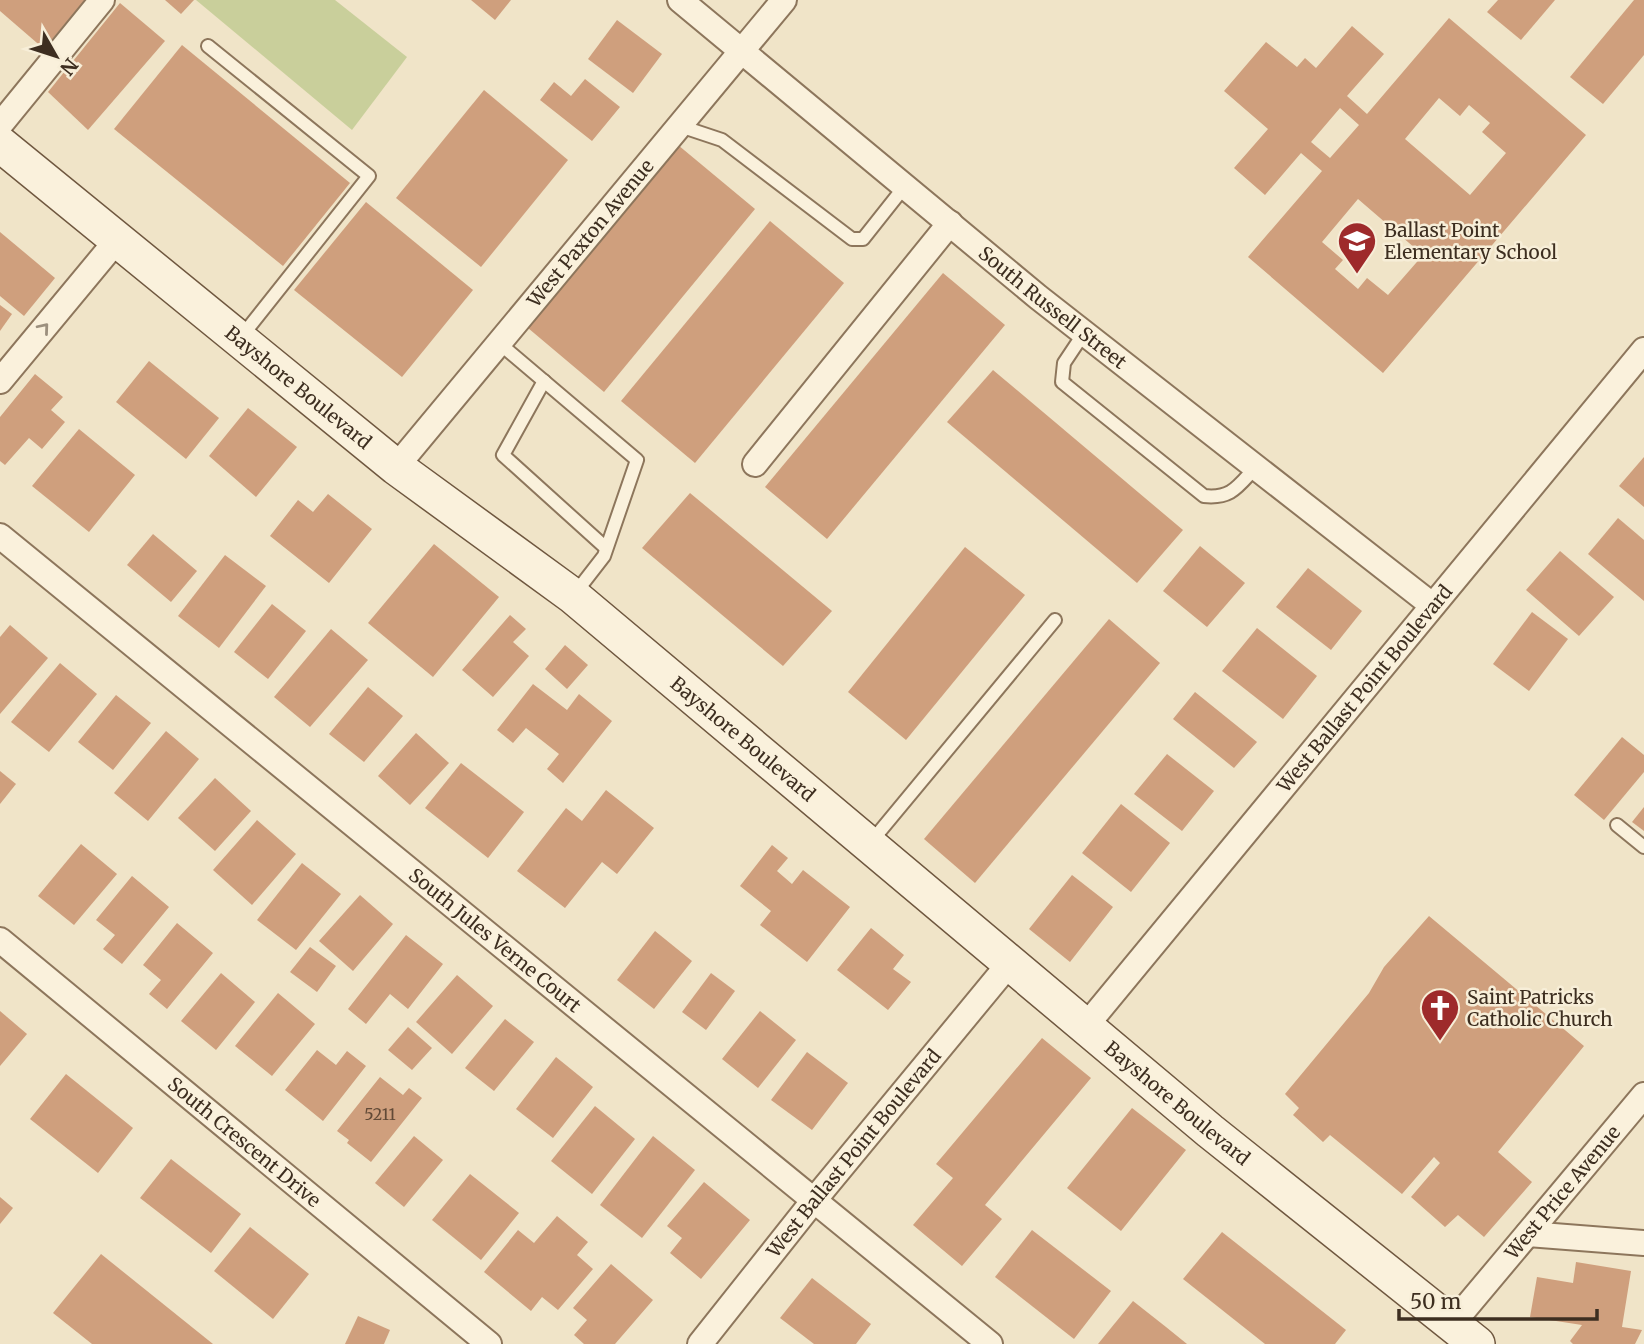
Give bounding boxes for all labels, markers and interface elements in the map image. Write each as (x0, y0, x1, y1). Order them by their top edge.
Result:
north arrow (21, 21, 91, 91)
text: N (55, 53, 83, 80)
street label: West Paxton Avenue (521, 154, 659, 313)
place label: Ballast Point Elementary School (1384, 218, 1557, 264)
school or university icon: Ballast Point Elementary School (1336, 220, 1378, 275)
street label: South Russell Street (974, 241, 1132, 374)
street label: Bayshore Boulevard (220, 321, 376, 454)
one-way arrow (35, 324, 48, 336)
street label: West Ballast Point Boulevard (1271, 580, 1457, 798)
street label: Bayshore Boulevard (666, 671, 820, 806)
street label: South Jules Verne Court (404, 863, 586, 1018)
place label: Saint Patricks Catholic Church (1467, 985, 1613, 1031)
church icon: Saint Patricks Catholic Church (1419, 987, 1461, 1042)
street label: Bayshore Boulevard (1100, 1036, 1255, 1170)
street label: West Ballast Point Boulevard (761, 1044, 946, 1263)
street label: South Crescent Drive (163, 1072, 326, 1212)
house number: 5211 (364, 1104, 396, 1124)
street label: West Price Avenue (1499, 1120, 1625, 1265)
scale bar (1399, 1278, 1597, 1322)
text: 50 m (1410, 1288, 1461, 1315)

